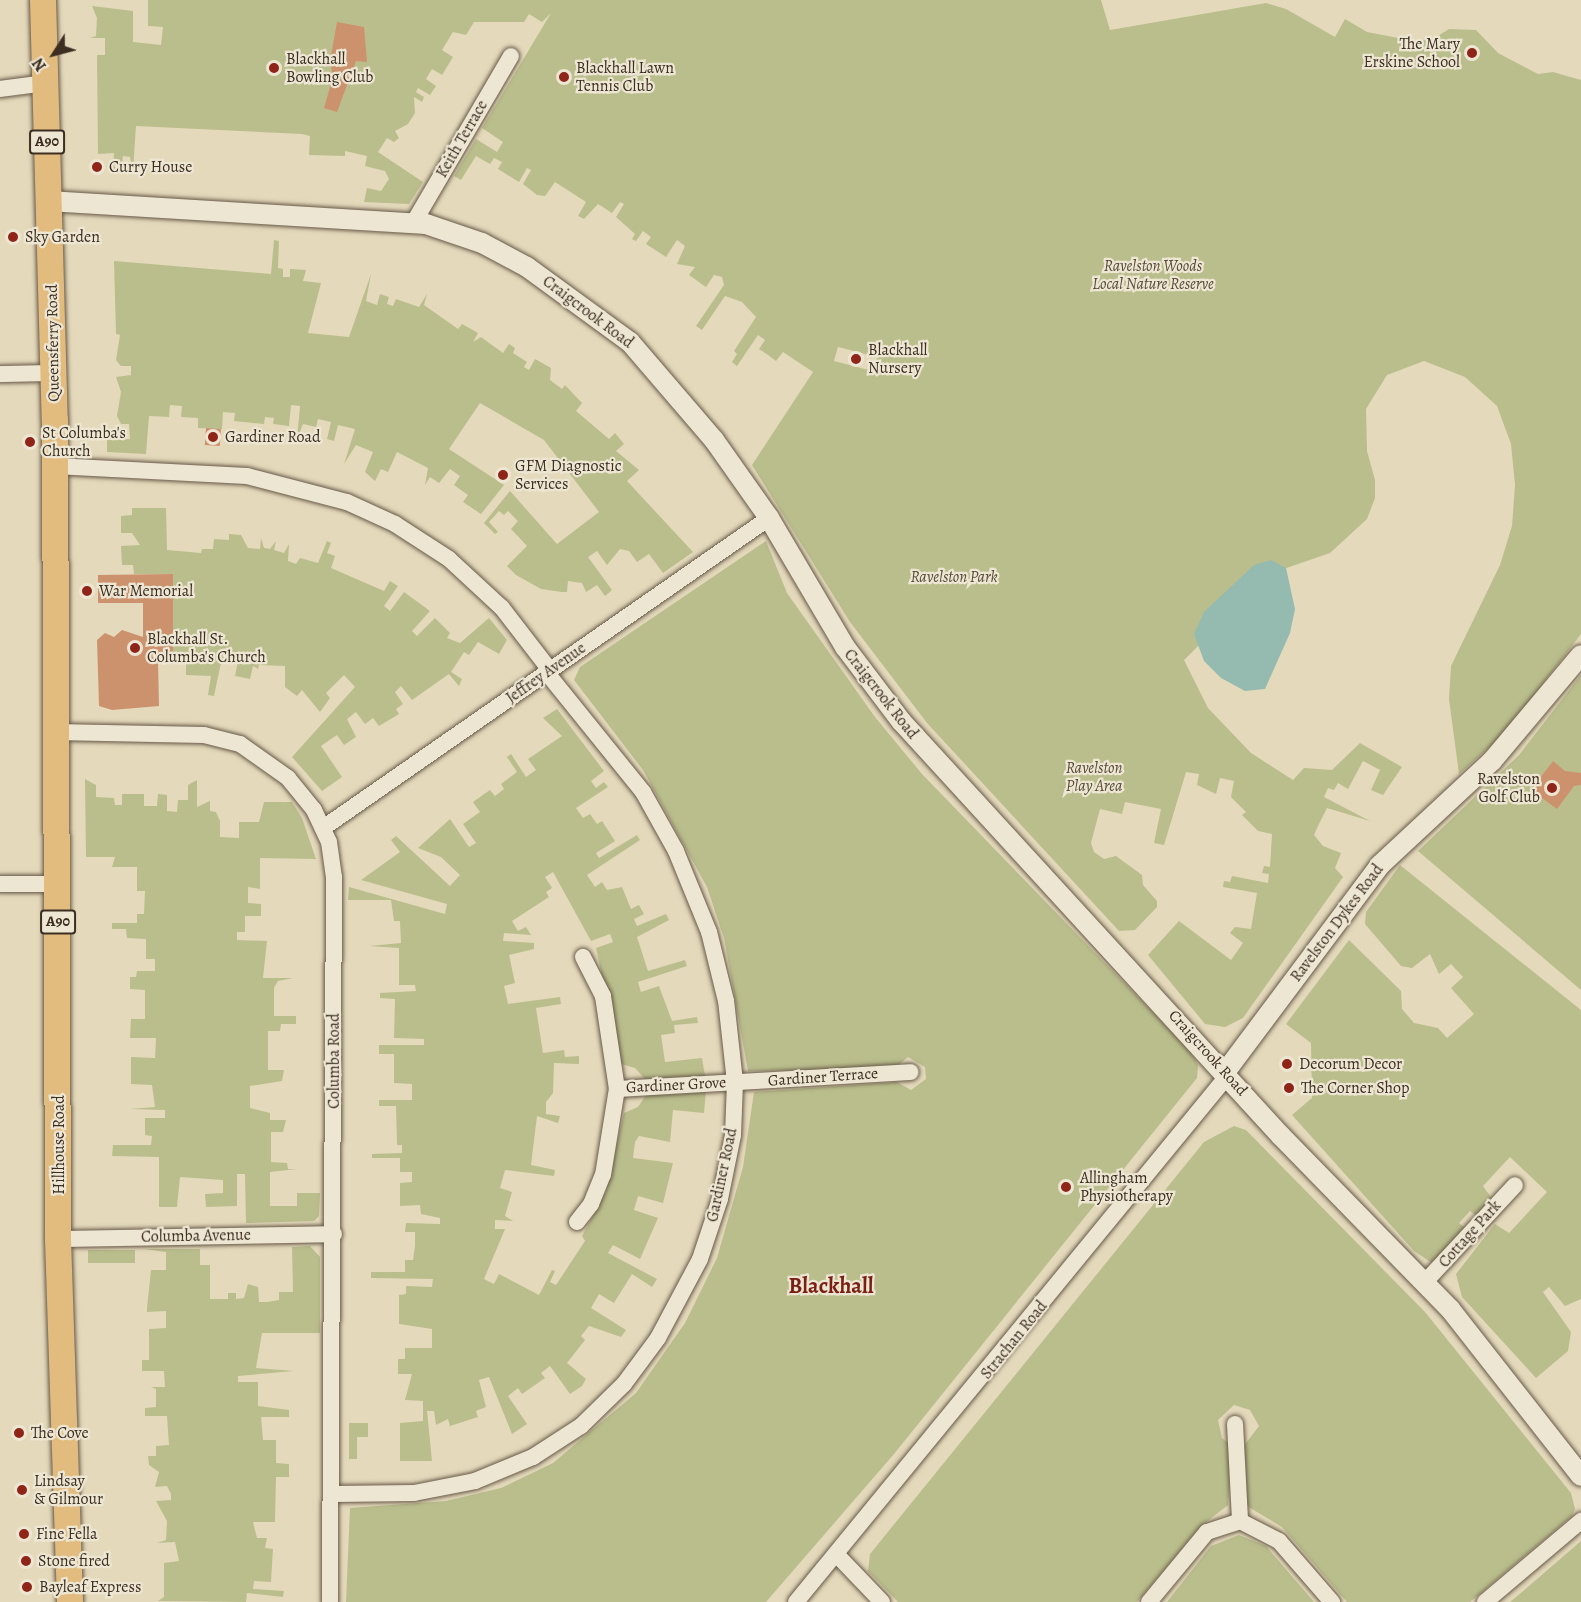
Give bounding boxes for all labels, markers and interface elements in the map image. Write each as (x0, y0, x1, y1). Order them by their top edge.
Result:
north arrow (24, 24, 84, 84)
place label: The Mary Erskine School (1364, 34, 1460, 72)
marker: The Mary Erskine School (1465, 46, 1479, 60)
place label: Blackhall Bowling Club (286, 49, 373, 87)
text: N (27, 53, 52, 76)
place label: Blackhall Lawn Tennis Club (576, 58, 674, 96)
marker: Blackhall Bowling Club (267, 61, 281, 75)
marker: Blackhall Lawn Tennis Club (557, 70, 571, 84)
street label: Keith Terrace (432, 97, 492, 181)
road number: A90 (29, 130, 65, 154)
place label: Curry House (109, 157, 192, 177)
marker: Curry House (90, 160, 104, 174)
place label: Sky Garden (25, 227, 100, 247)
marker: Sky Garden (6, 230, 20, 244)
park label: Ravelston Woods Local Nature Reserve (1092, 256, 1214, 294)
street label: Craigcrook Road (539, 272, 637, 352)
street label: Queensferry Road (42, 284, 64, 402)
place label: Blackhall Nursery (868, 340, 927, 378)
marker: Blackhall Nursery (849, 352, 863, 366)
place label: St Columba's Church (42, 423, 126, 461)
place label: Gardiner Road (225, 427, 321, 447)
marker: Gardiner Road (206, 430, 220, 444)
marker: St Columba's Church (23, 435, 37, 449)
place label: GFM Diagnostic Services (515, 456, 622, 494)
marker: GFM Diagnostic Services (496, 468, 510, 482)
park label: Ravelston Park (910, 567, 998, 587)
place label: War Memorial (99, 581, 193, 601)
marker: War Memorial (80, 584, 94, 598)
place label: Blackhall St. Columba's Church (147, 629, 266, 667)
street label: Jeffrey Avenue (502, 638, 590, 708)
marker: Blackhall St. Columba's Church (128, 641, 142, 655)
street label: Craigcrook Road (840, 645, 922, 743)
park label: Ravelston Play Area (1066, 758, 1122, 796)
place label: Ravelston Golf Club (1477, 769, 1540, 807)
marker: Ravelston Golf Club (1545, 781, 1559, 795)
street label: Ravelston Dykes Road (1286, 860, 1388, 986)
road number: A90 (40, 910, 76, 934)
street label: Craigcrook Road (1164, 1006, 1252, 1100)
street label: Columba Road (324, 1013, 344, 1109)
place label: Decorum Decor (1299, 1054, 1402, 1074)
marker: Decorum Decor (1280, 1057, 1294, 1071)
street label: Gardiner Terrace (767, 1064, 879, 1090)
street label: Gardiner Grove (625, 1073, 727, 1097)
place label: The Corner Shop (1301, 1078, 1409, 1098)
marker: The Corner Shop (1282, 1081, 1296, 1095)
street label: Hillhouse Road (49, 1095, 69, 1195)
street label: Gardiner Road (703, 1126, 741, 1224)
place label: Allingham Physiotherapy (1080, 1168, 1173, 1206)
marker: Allingham Physiotherapy (1057, 1178, 1075, 1196)
street label: Cottage Park (1435, 1196, 1505, 1272)
street label: Columba Avenue (141, 1225, 251, 1247)
district label: Blackhall (788, 1274, 874, 1300)
street label: Strachan Road (977, 1297, 1051, 1383)
place label: The Cove (31, 1423, 89, 1443)
marker: The Cove (12, 1426, 26, 1440)
place label: Lindsay & Gilmour (34, 1471, 103, 1509)
marker: Lindsay & Gilmour (15, 1483, 29, 1497)
place label: Fine Fella (36, 1524, 97, 1544)
marker: Fine Fella (17, 1527, 31, 1541)
place label: Stone fired (38, 1551, 110, 1571)
marker: Stone fired (19, 1554, 33, 1568)
place label: Bayleaf Express (39, 1577, 141, 1597)
marker: Bayleaf Express (20, 1580, 34, 1594)

